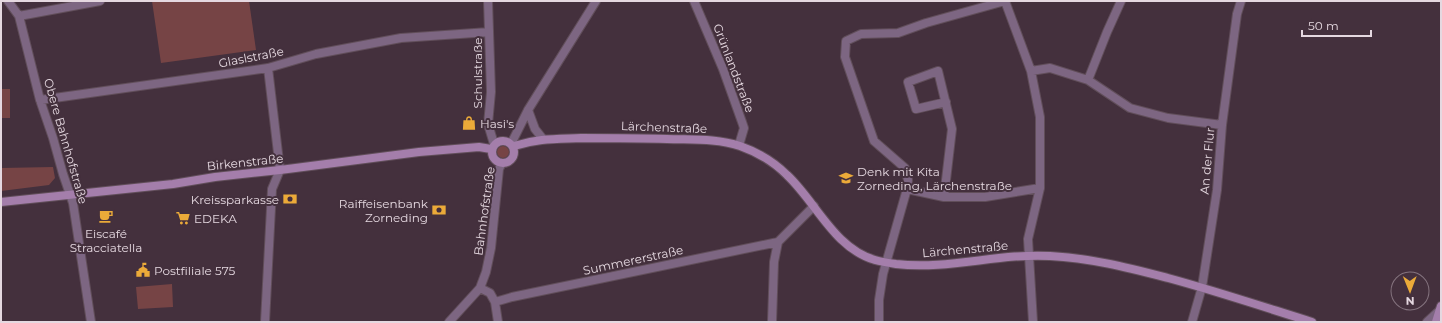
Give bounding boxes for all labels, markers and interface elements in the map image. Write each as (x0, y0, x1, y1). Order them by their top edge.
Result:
scale bar (1302, 12, 1371, 38)
text: 50 m (1308, 18, 1339, 33)
street label: Grünlandstraße (710, 21, 758, 115)
street label: Schulstraße (470, 38, 485, 108)
street label: Glaslstraße (217, 43, 285, 71)
street label: Obere Bahnhofstraße (41, 76, 91, 206)
shop icon: Hasi's (461, 115, 477, 131)
place label: Hasi's (480, 116, 514, 131)
street label: Lärchenstraße (621, 118, 707, 136)
street label: An der Flur (1197, 127, 1217, 195)
street label: Birkenstraße (206, 151, 284, 173)
place label: Denk mit Kita Zorneding, Lärchenstraße (857, 164, 1012, 193)
street label: Bahnhofstraße (470, 166, 498, 256)
school or university icon: Denk mit Kita Zorneding, Lärchenstraße (838, 170, 854, 186)
bank icon: Kreissparkasse (282, 191, 298, 207)
place label: Kreissparkasse (191, 192, 279, 207)
place label: Raiffeisenbank Zorneding (339, 196, 429, 225)
bank icon: Raiffeisenbank Zorneding (431, 202, 447, 218)
cafe icon: Eiscafé Stracciatella (98, 208, 114, 224)
supermarket icon: EDEKA (175, 210, 191, 226)
place label: EDEKA (194, 211, 237, 226)
place label: Eiscafé Stracciatella (70, 226, 142, 255)
street label: Lärchenstraße (921, 238, 1009, 260)
street label: Summererstraße (581, 242, 685, 278)
public building icon: Postfiliale 575 (135, 262, 151, 278)
place label: Postfiliale 575 (154, 263, 235, 278)
north arrow (1390, 271, 1430, 311)
text: N (1406, 294, 1415, 308)

